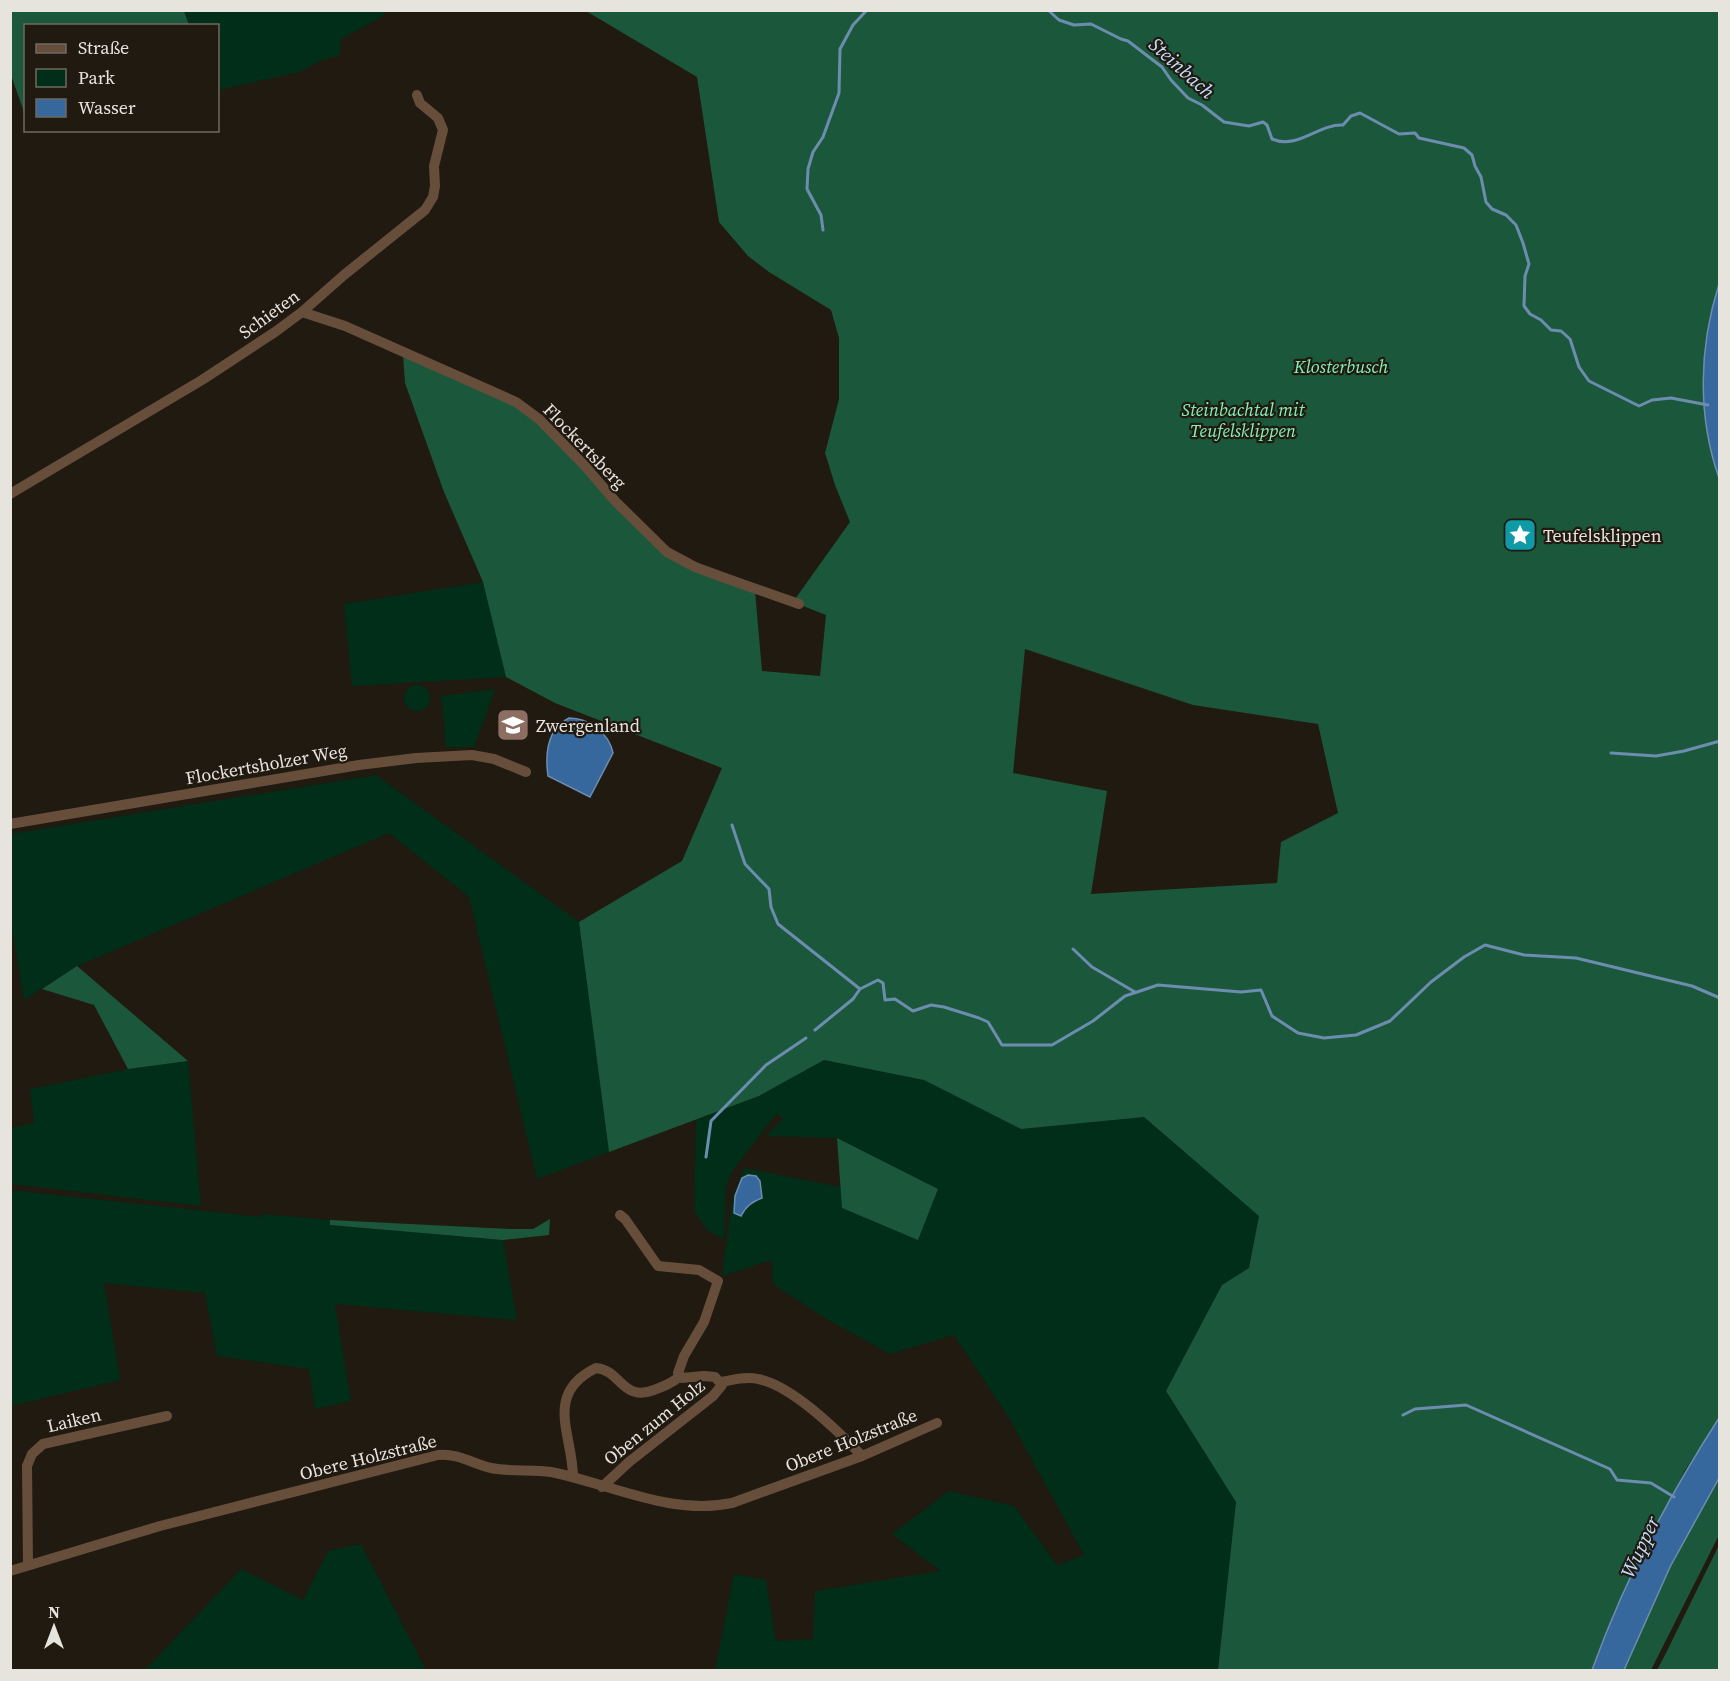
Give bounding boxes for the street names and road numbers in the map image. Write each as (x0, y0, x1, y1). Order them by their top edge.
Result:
street label: Schieten (234, 284, 304, 344)
street label: Flockertsberg (538, 398, 632, 494)
street label: Flockertsholzer Weg (183, 737, 349, 791)
street label: Oben zum Holz (598, 1373, 710, 1471)
street label: Laiken (44, 1402, 104, 1438)
street label: Obere Holzstraße (781, 1402, 921, 1478)
street label: Obere Holzstraße (297, 1428, 439, 1486)

